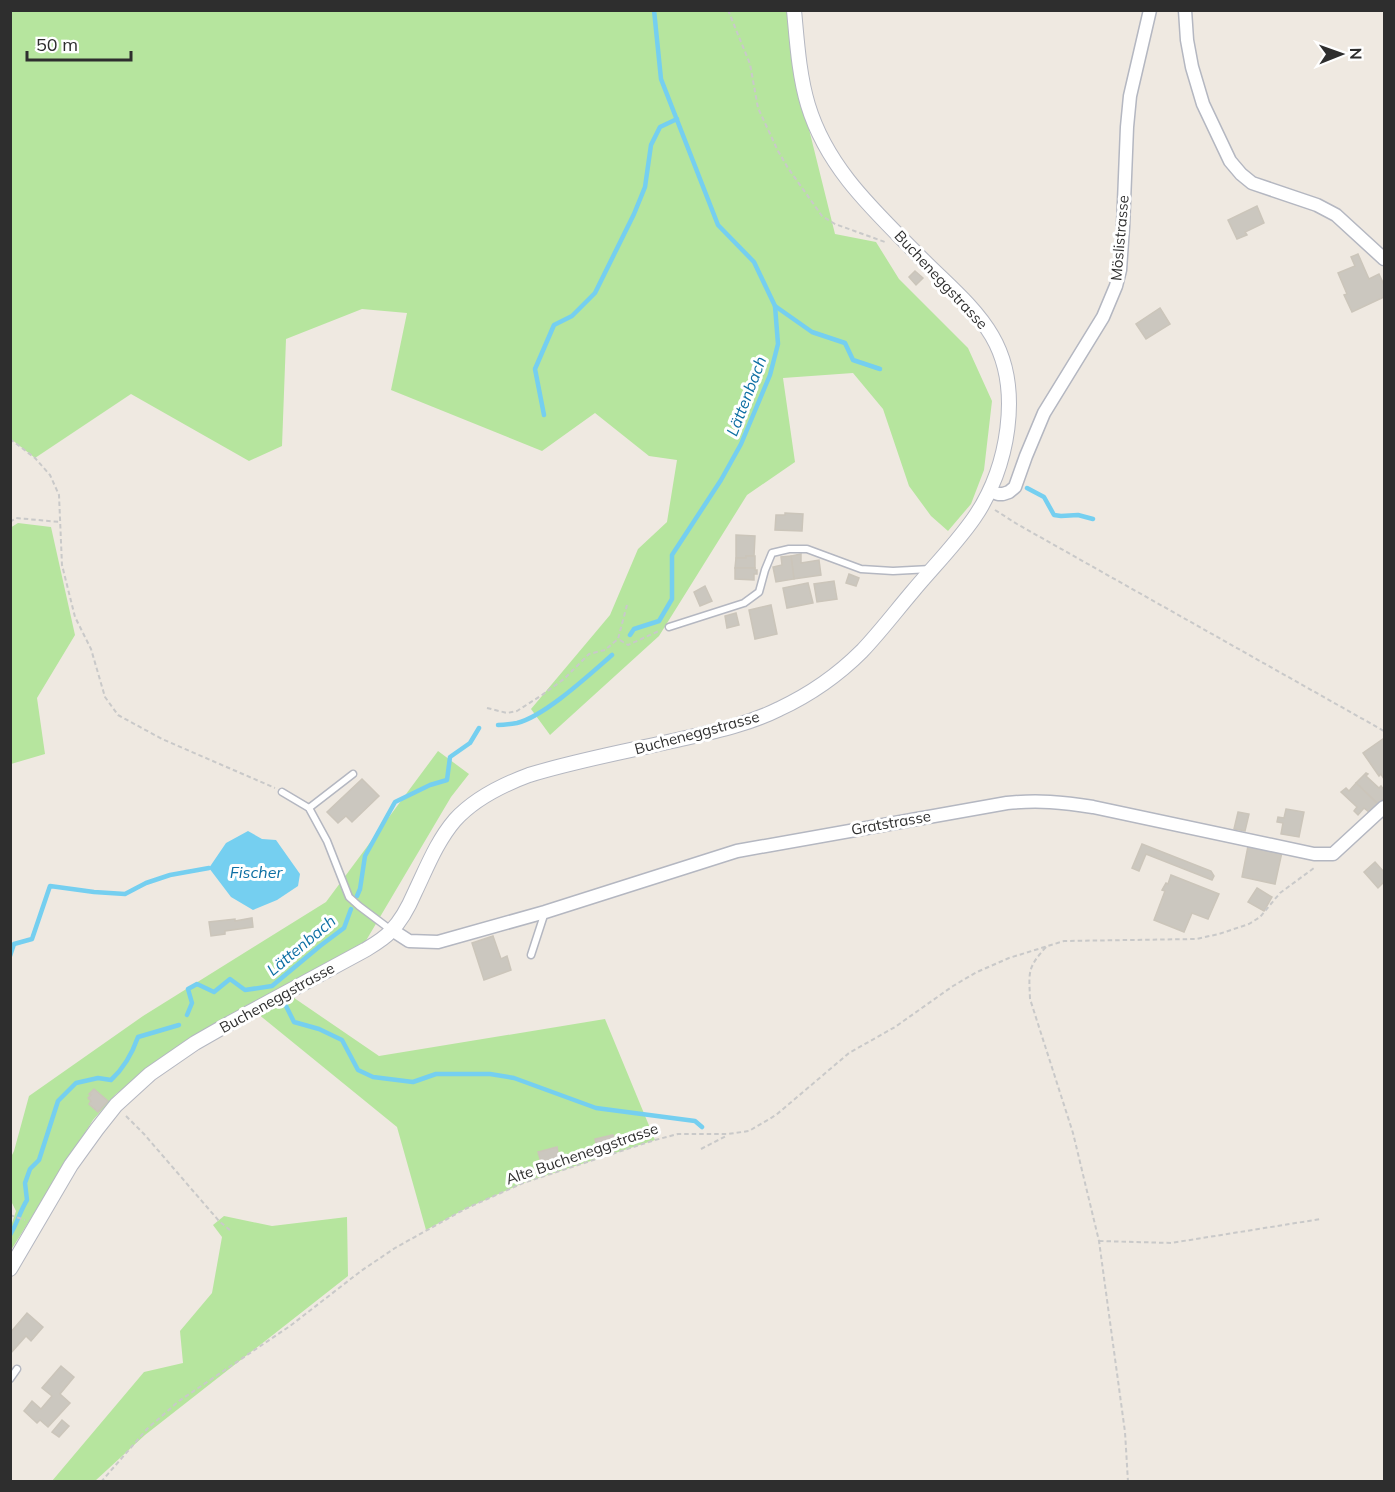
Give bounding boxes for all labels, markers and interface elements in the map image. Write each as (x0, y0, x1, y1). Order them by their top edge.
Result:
scale bar (27, 24, 130, 62)
north arrow (1311, 24, 1371, 84)
text: 50 m (36, 33, 78, 56)
text: N (1346, 48, 1366, 60)
street label: Möslistrasse (1106, 194, 1133, 282)
street label: Bucheneggstrasse (891, 226, 992, 333)
water label: Lättenbach (722, 353, 770, 439)
street label: Bucheneggstrasse (632, 707, 761, 758)
street label: Gratstrasse (850, 806, 932, 839)
water label: Fischer (230, 862, 283, 882)
water label: Lättenbach (262, 910, 340, 980)
street label: Bucheneggstrasse (216, 958, 337, 1037)
street label: Alte Bucheneggstrasse (503, 1118, 661, 1189)

